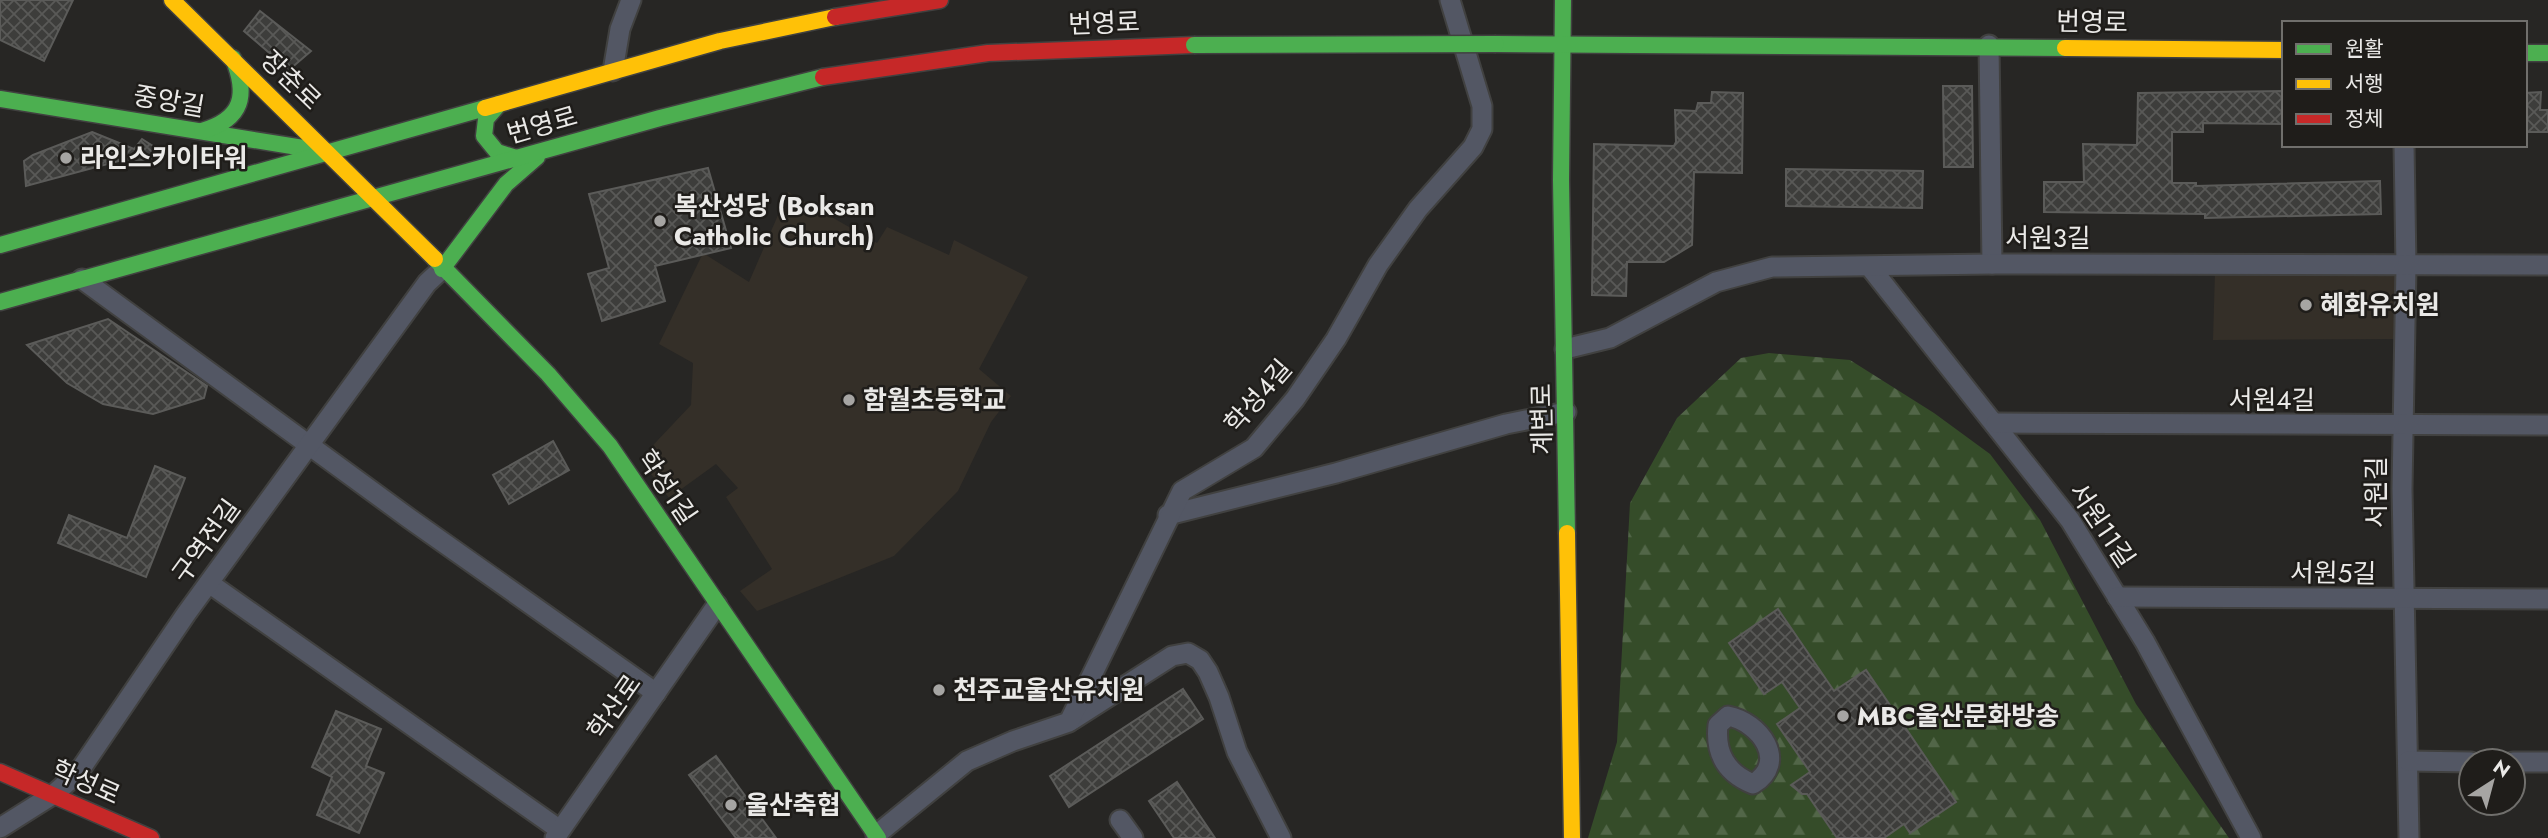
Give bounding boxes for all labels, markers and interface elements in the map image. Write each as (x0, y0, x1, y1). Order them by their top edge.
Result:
street label: 번영로 (2056, 2, 2128, 42)
street label: 번영로 (1067, 3, 1141, 43)
legend (2282, 21, 2527, 147)
text: 원활 (2345, 34, 2384, 64)
street label: 장춘로 (252, 41, 330, 119)
text: 서행 (2345, 69, 2384, 99)
street label: 중앙길 (130, 76, 208, 126)
street label: 번영로 (502, 97, 582, 153)
text: 정체 (2345, 104, 2384, 134)
place label: 라인스카이타워 (80, 139, 247, 177)
marker: 라인스카이타워 (58, 150, 74, 166)
place label: 복산성당 (Boksan Catholic Church) (674, 187, 875, 255)
marker: 복산성당 (Boksan Catholic Church) (652, 213, 668, 229)
street label: 서원3길 (2005, 219, 2091, 257)
place label: 혜화유치원 (2320, 286, 2440, 324)
marker: 혜화유치원 (2298, 297, 2314, 313)
street label: 학성4길 (1215, 351, 1301, 441)
place label: 함월초등학교 (863, 381, 1007, 419)
street label: 서원4길 (2229, 381, 2315, 419)
street label: 계변로 (1522, 383, 1562, 455)
marker: 함월초등학교 (841, 392, 857, 408)
street label: 학성1길 (628, 442, 706, 532)
street label: 서원길 (2357, 456, 2395, 528)
street label: 서원11길 (2060, 475, 2144, 575)
street label: 구역전길 (163, 491, 249, 591)
street label: 서원5길 (2289, 553, 2377, 593)
street label: 학산로 (578, 667, 650, 747)
place label: 천주교울산유치원 (953, 671, 1144, 709)
marker: 천주교울산유치원 (931, 682, 947, 698)
place label: MBC울산문화방송 (1857, 697, 2059, 735)
marker: MBC울산문화방송 (1835, 708, 1851, 724)
north arrow (2457, 747, 2527, 817)
street label: 학성로 (45, 750, 127, 814)
text: N (2488, 753, 2516, 784)
place label: 울산축협 (745, 786, 841, 824)
marker: 울산축협 (723, 797, 739, 813)

